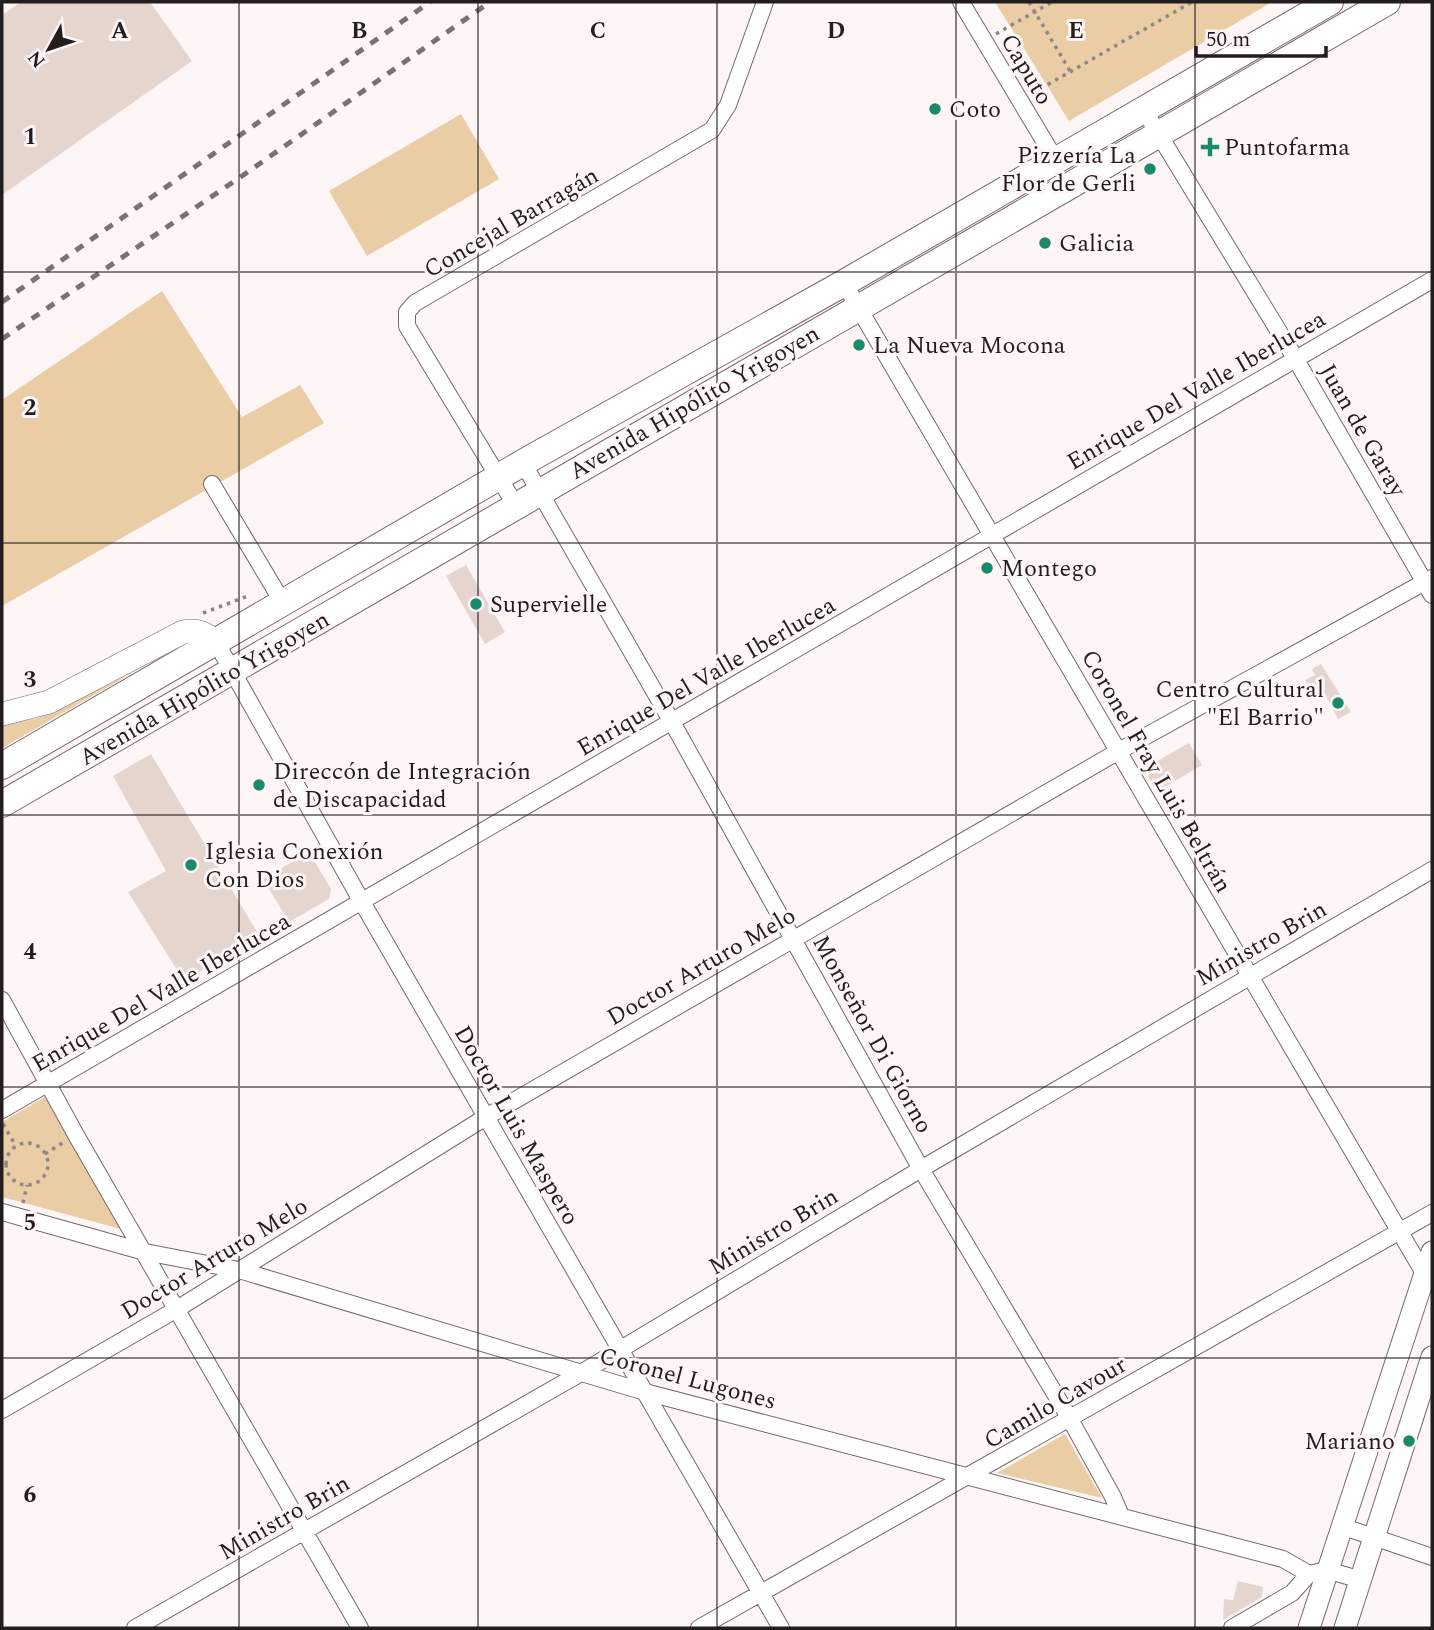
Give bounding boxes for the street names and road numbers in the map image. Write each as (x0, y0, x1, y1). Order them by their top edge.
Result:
street label: Caputo (991, 27, 1062, 112)
street label: Concejal Barragán (417, 158, 606, 288)
street label: Enrique Del Valle Iberlucea (1060, 302, 1333, 480)
street label: Avenida Hipólito Yrigoyen (562, 316, 827, 490)
street label: Juan de Garay (1309, 357, 1416, 505)
street label: Enrique Del Valle Iberlucea (570, 588, 843, 766)
street label: Avenida Hipólito Yrigoyen (72, 602, 337, 776)
street label: Coronel Fray Luis Beltrán (1072, 643, 1241, 900)
street label: Ministro Brin (1189, 892, 1334, 996)
street label: Doctor Arturo Melo (600, 898, 803, 1036)
street label: Enrique Del Valle Iberlucea (25, 904, 298, 1082)
street label: Monseñor Di Giorno (803, 929, 942, 1140)
street label: Doctor Luis Maspero (444, 1019, 588, 1232)
street label: Ministro Brin (702, 1179, 845, 1285)
street label: Doctor Arturo Melo (114, 1189, 315, 1329)
street label: Coronel Lugones (595, 1338, 780, 1420)
street label: Camilo Cavour (977, 1347, 1134, 1458)
street label: Ministro Brin (212, 1466, 357, 1570)

